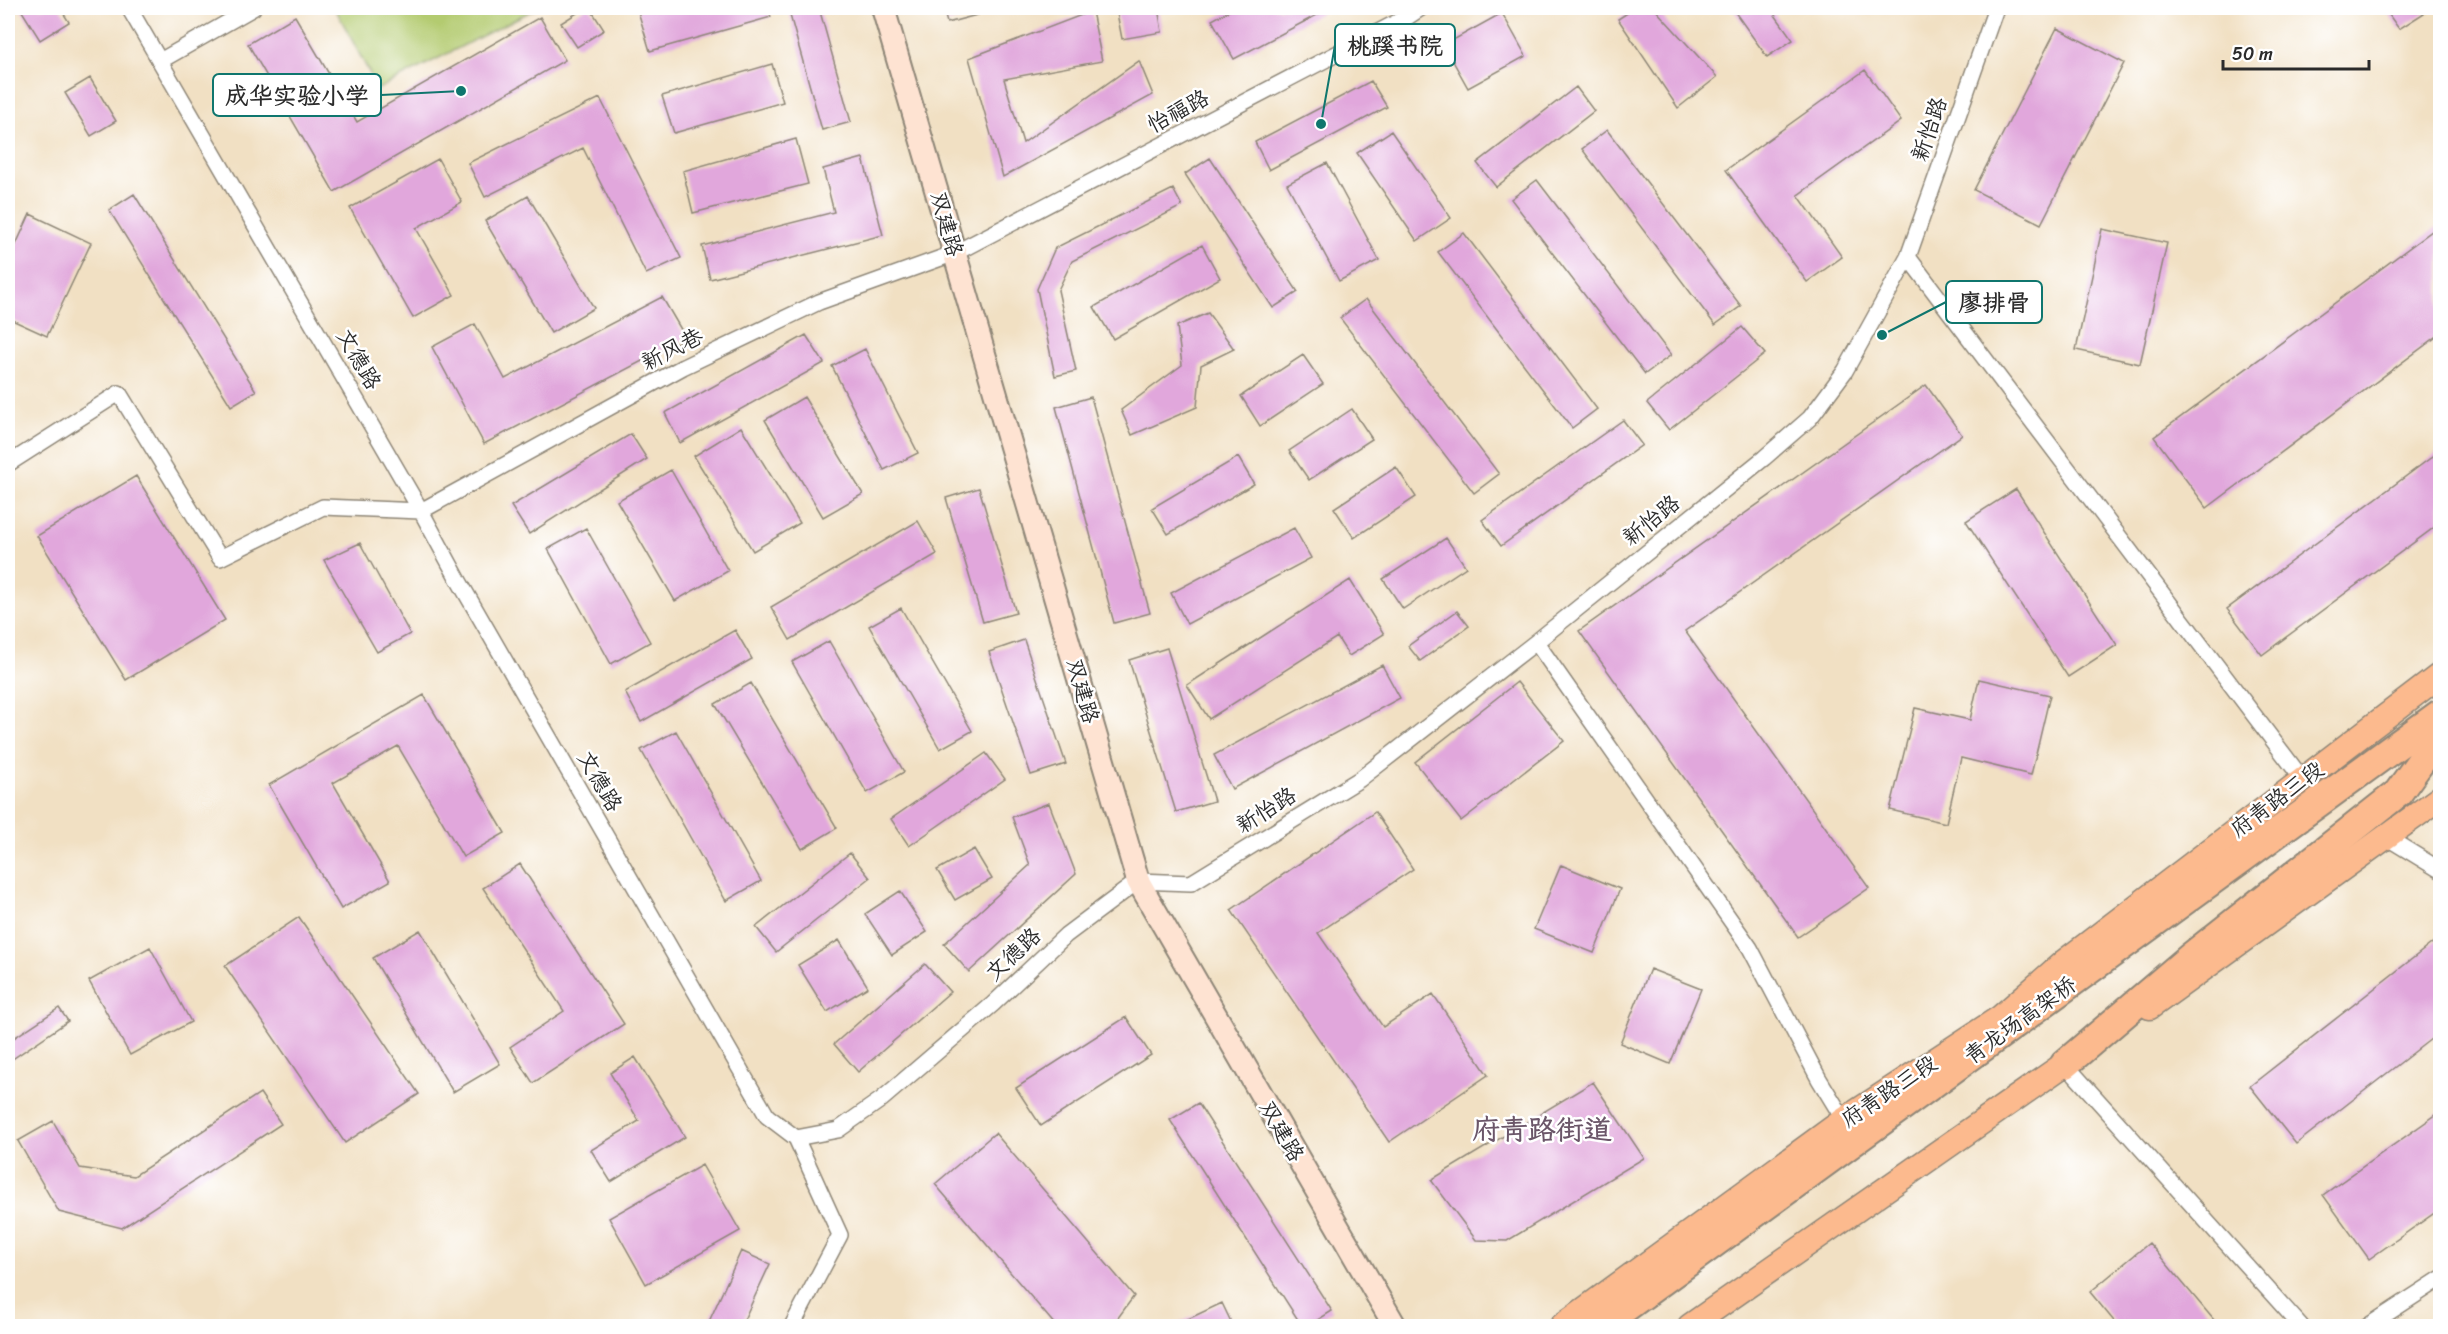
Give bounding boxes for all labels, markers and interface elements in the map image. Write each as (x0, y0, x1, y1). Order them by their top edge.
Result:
callout: 桃蹊书院 (1335, 24, 1455, 66)
text: 桃蹊书院 (1347, 25, 1443, 67)
scale bar (2223, 33, 2368, 71)
text: 50 m (2232, 38, 2273, 70)
callout: 成华实验小学 (213, 74, 381, 116)
text: 成华实验小学 (225, 75, 369, 117)
street label: 怡福路 (1140, 78, 1216, 144)
street label: 新怡路 (1900, 91, 1958, 167)
street label: 双建路 (919, 187, 975, 261)
callout: 廖排骨 (1946, 281, 2042, 323)
text: 廖排骨 (1958, 282, 2030, 324)
street label: 新风巷 (634, 317, 710, 381)
street label: 文德路 (326, 321, 392, 397)
street label: 新怡路 (1613, 484, 1689, 556)
street label: 双建路 (1055, 654, 1111, 728)
street label: 文德路 (567, 743, 633, 819)
street label: 府青路三段 (2221, 750, 2333, 848)
street label: 新怡路 (1228, 776, 1304, 844)
street label: 文德路 (976, 917, 1050, 991)
street label: 青龙场高架桥 (1955, 965, 2085, 1075)
street label: 府青路三段 (1832, 1044, 1946, 1138)
street label: 双建路 (1249, 1093, 1315, 1169)
district label: 府青路街道 (1472, 1105, 1612, 1154)

